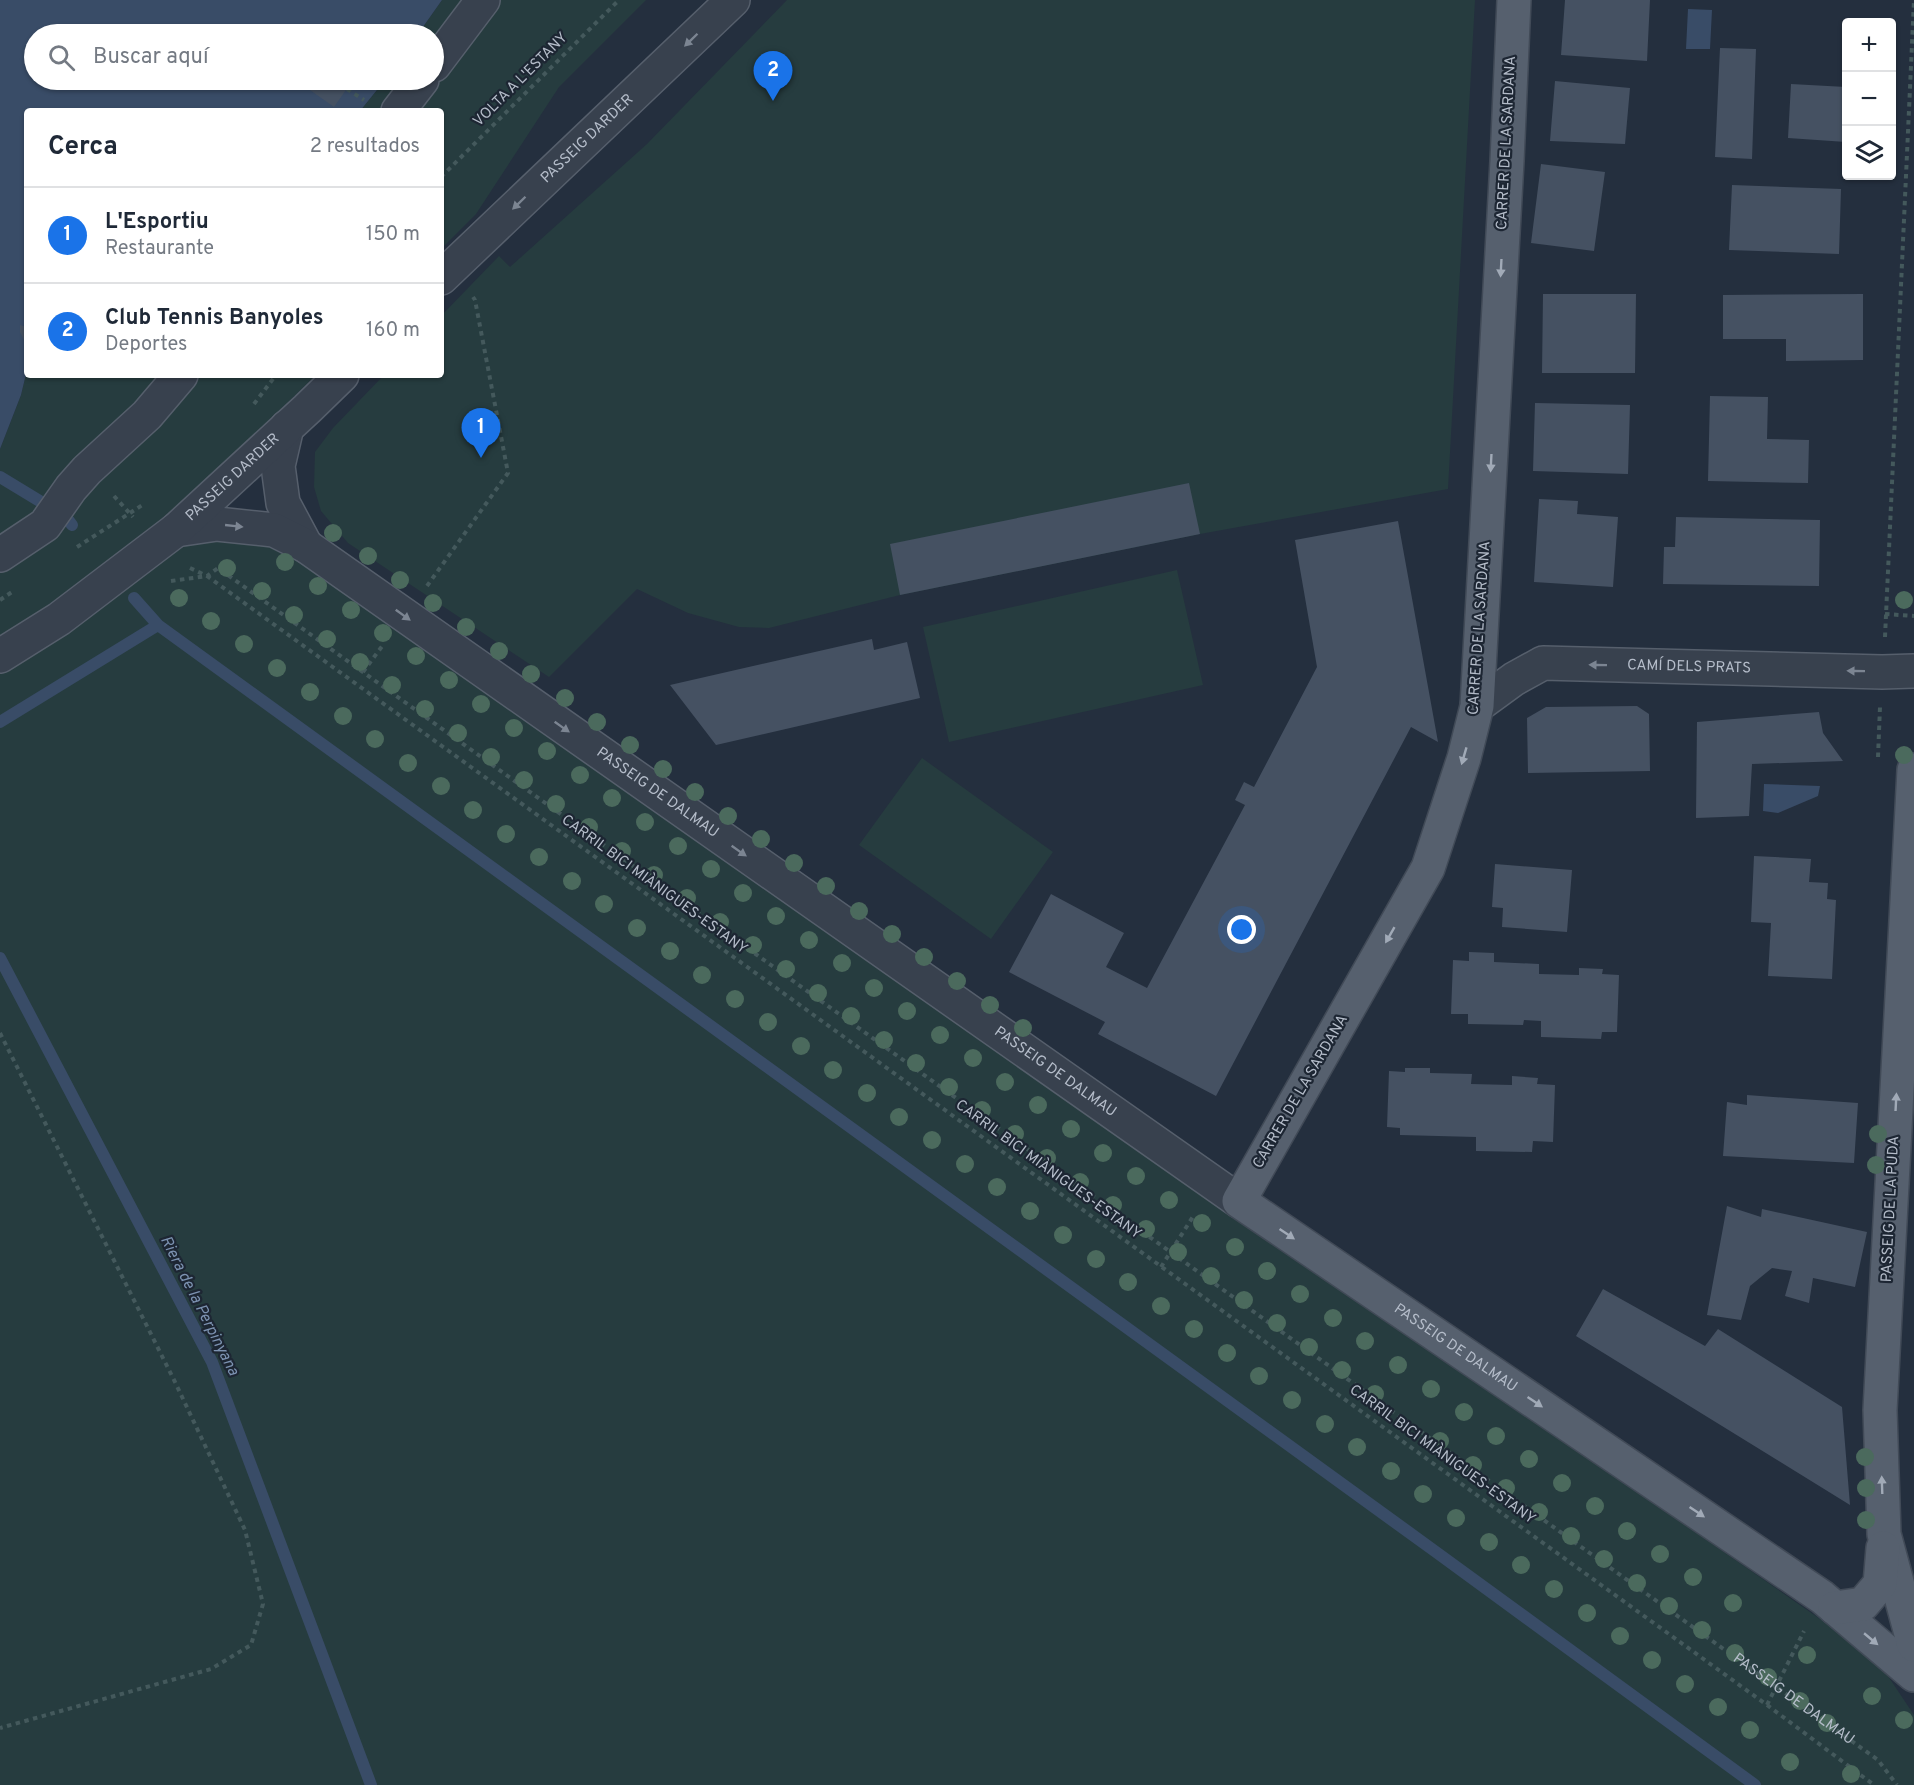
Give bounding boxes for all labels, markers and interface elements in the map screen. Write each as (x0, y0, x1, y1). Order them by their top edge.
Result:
map controls (1842, 18, 1896, 180)
button: + (1842, 18, 1896, 72)
search box (24, 24, 444, 90)
street label: VOLTA A L'ESTANY (470, 28, 573, 131)
one-way arrow (684, 33, 698, 47)
icon: search (45, 41, 78, 74)
text: Buscar aquí (93, 44, 209, 71)
pin: 2 (754, 51, 792, 101)
street label: CARRER DE LA SARDANA (1493, 55, 1521, 231)
button: − (1842, 72, 1896, 126)
street label: PASSEIG DARDER (537, 90, 638, 187)
button: layers (1842, 126, 1896, 180)
text: Cerca (48, 131, 118, 164)
text: 2 resultados (310, 134, 420, 160)
one-way arrow (512, 196, 526, 210)
text: L'Esportiu (105, 209, 209, 236)
text: 1 (64, 222, 72, 248)
text: 150 m (366, 222, 420, 248)
text: Restaurante (105, 236, 214, 262)
one-way arrow (1497, 259, 1506, 278)
text: Club Tennis Banyoles (105, 305, 324, 332)
text: 2 (61, 318, 74, 344)
text: 160 m (366, 318, 420, 344)
text: Deportes (105, 332, 187, 358)
pin: 1 (462, 408, 500, 458)
street label: PASSEIG DARDER (182, 429, 284, 526)
one-way arrow (1486, 453, 1495, 472)
one-way arrow (224, 521, 243, 530)
street label: CARRER DE LA SARDANA (1464, 540, 1496, 716)
one-way arrow (394, 609, 410, 621)
street label: CAMÍ DELS PRATS (1627, 656, 1751, 678)
one-way arrow (1588, 660, 1607, 669)
one-way arrow (1846, 666, 1865, 676)
one-way arrow (554, 721, 570, 733)
street label: PASSEIG DE DALMAU (593, 743, 722, 842)
one-way arrow (1459, 747, 1468, 765)
street label: CARRIL BICI MIÀNIGUES-ESTANY (557, 810, 752, 959)
one-way arrow (731, 845, 747, 857)
your location (1227, 915, 1256, 944)
one-way arrow (1385, 927, 1395, 944)
street label: CARRER DE LA SARDANA (1249, 1012, 1353, 1172)
street label: PASSEIG DE DALMAU (990, 1023, 1120, 1121)
one-way arrow (1892, 1092, 1901, 1111)
street label: CARRIL BICI MIÀNIGUES-ESTANY (951, 1095, 1146, 1244)
street label: PASSEIG DE LA PUDA (1878, 1135, 1904, 1283)
one-way arrow (1279, 1228, 1296, 1239)
water label: Riera de la Perpinyana (155, 1233, 243, 1380)
street label: PASSEIG DE DALMAU (1390, 1299, 1521, 1397)
street label: CARRIL BICI MIÀNIGUES-ESTANY (1345, 1380, 1540, 1529)
one-way arrow (1527, 1396, 1543, 1408)
one-way arrow (1878, 1476, 1887, 1495)
one-way arrow (1688, 1506, 1704, 1518)
one-way arrow (1863, 1632, 1879, 1645)
street label: PASSEIG DE DALMAU (1729, 1649, 1858, 1749)

